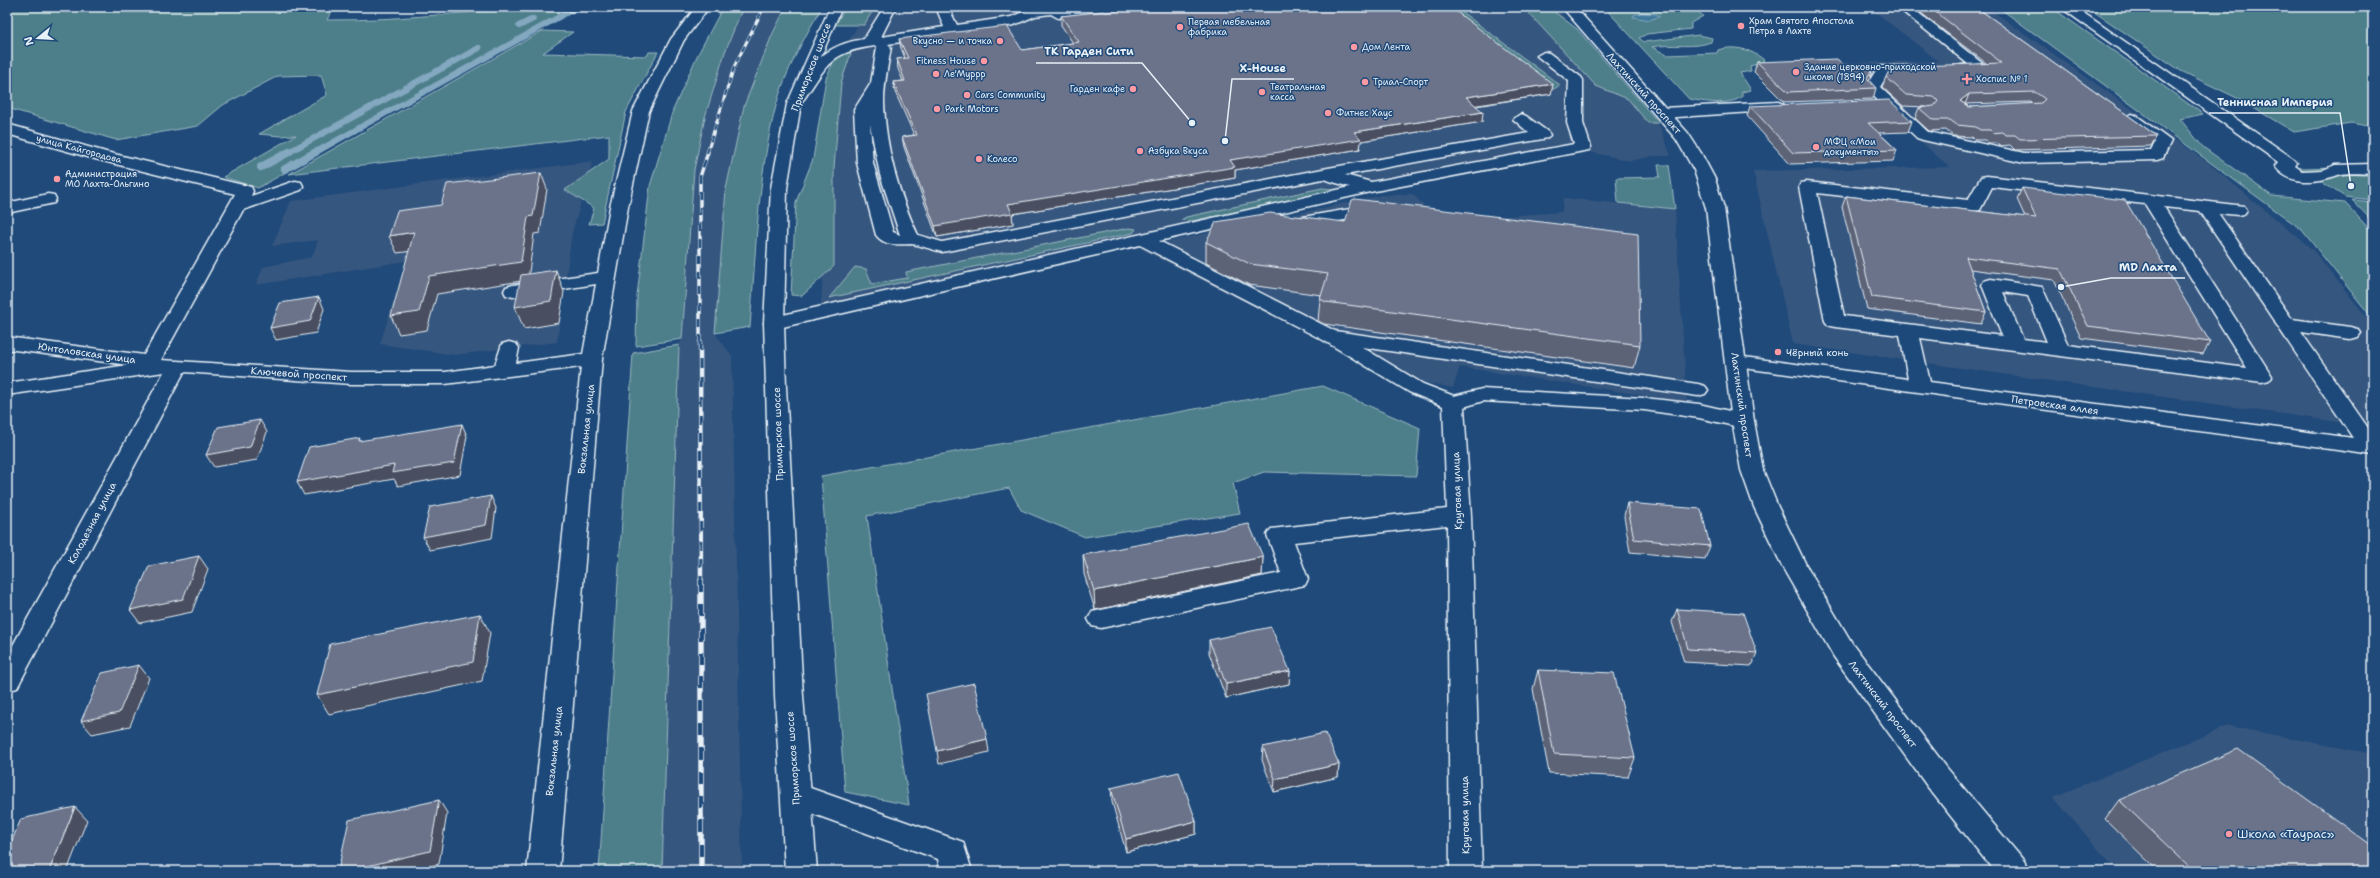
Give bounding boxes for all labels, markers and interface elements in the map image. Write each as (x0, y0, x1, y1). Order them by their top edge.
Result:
place label: Храм Святого Апостола Петра в Лахте (1749, 15, 1854, 37)
place label: Первая мебельная фабрика (1188, 16, 1270, 38)
north arrow (18, 18, 58, 58)
street label: Приморское шоссе (788, 21, 834, 113)
marker: Храм Святого Апостола Петра в Лахте (1736, 21, 1746, 31)
marker: Первая мебельная фабрика (1175, 22, 1185, 32)
text: N (20, 34, 37, 47)
place label: Вкусно — и точка (913, 35, 992, 47)
marker: Вкусно — и точка (995, 36, 1005, 46)
callout: ТК Гарден Сити (1036, 40, 1142, 63)
place label: Дом Лента (1362, 41, 1411, 53)
marker: Дом Лента (1349, 42, 1359, 52)
text: ТК Гарден Сити (1044, 44, 1134, 59)
street label: Лахтинский проспект (1604, 49, 1685, 137)
place label: Fitness House (916, 55, 976, 67)
marker: Fitness House (979, 56, 989, 66)
callout: X-House (1232, 56, 1294, 79)
text: X-House (1240, 61, 1287, 76)
place label: Здание церковно-приходской школы (1894) (1804, 61, 1936, 83)
marker: Здание церковно-приходской школы (1894) (1791, 67, 1801, 77)
place label: Ле'Муррр (944, 68, 986, 80)
marker: Ле'Муррр (931, 69, 941, 79)
marker: Хоспис № 1 (1961, 73, 1973, 85)
place label: Хоспис № 1 (1976, 73, 2028, 85)
place label: Триал-Спорт (1373, 76, 1428, 88)
marker: Триал-Спорт (1360, 77, 1370, 87)
place label: Театральная касса (1270, 81, 1325, 103)
place label: Гарден кафе (1070, 83, 1125, 95)
marker: Гарден кафе (1128, 84, 1138, 94)
marker: Театральная касса (1257, 87, 1267, 97)
place label: Cars Community (975, 89, 1045, 101)
marker: Cars Community (962, 90, 972, 100)
callout: Теннисная Империя (2209, 90, 2340, 113)
text: Теннисная Империя (2217, 95, 2333, 110)
place label: Park Motors (945, 103, 999, 115)
marker: Park Motors (932, 104, 942, 114)
place label: Фитнес Хаус (1336, 107, 1393, 119)
marker: Фитнес Хаус (1323, 108, 1333, 118)
street label: улица Кайгородова (35, 132, 123, 166)
place label: МФЦ «Мои документы» (1824, 136, 1879, 158)
marker: МФЦ «Мои документы» (1811, 142, 1821, 152)
place label: Азбука Вкуса (1148, 145, 1208, 157)
marker: Азбука Вкуса (1135, 146, 1145, 156)
place label: Колесо (987, 153, 1018, 165)
marker: Колесо (974, 154, 984, 164)
place label: Администрация МО Лахта-Ольгино (65, 168, 149, 190)
marker: Администрация МО Лахта-Ольгино (52, 174, 62, 184)
callout: MD Лахта (2111, 255, 2185, 278)
text: MD Лахта (2119, 260, 2177, 275)
street label: Юнтоловская улица (37, 340, 137, 366)
place label: Чёрный конь (1786, 346, 1849, 359)
marker: Чёрный конь (1773, 347, 1783, 357)
street label: Лахтинский проспект (1728, 352, 1756, 459)
street label: Ключевой проспект (250, 364, 349, 384)
street label: Вокзальная улица (575, 383, 597, 475)
street label: Приморское шоссе (770, 387, 786, 481)
street label: Петровская аллея (2011, 392, 2099, 418)
street label: Круговая улица (1449, 451, 1465, 530)
street label: Колодезная улица (65, 479, 119, 566)
street label: Лахтинский проспект (1846, 658, 1921, 751)
street label: Вокзальная улица (543, 705, 565, 797)
street label: Приморское шоссе (783, 711, 803, 805)
street label: Круговая улица (1458, 775, 1472, 854)
place label: Школа «Таурас» (2237, 826, 2335, 842)
marker: Школа «Таурас» (2224, 829, 2234, 839)

